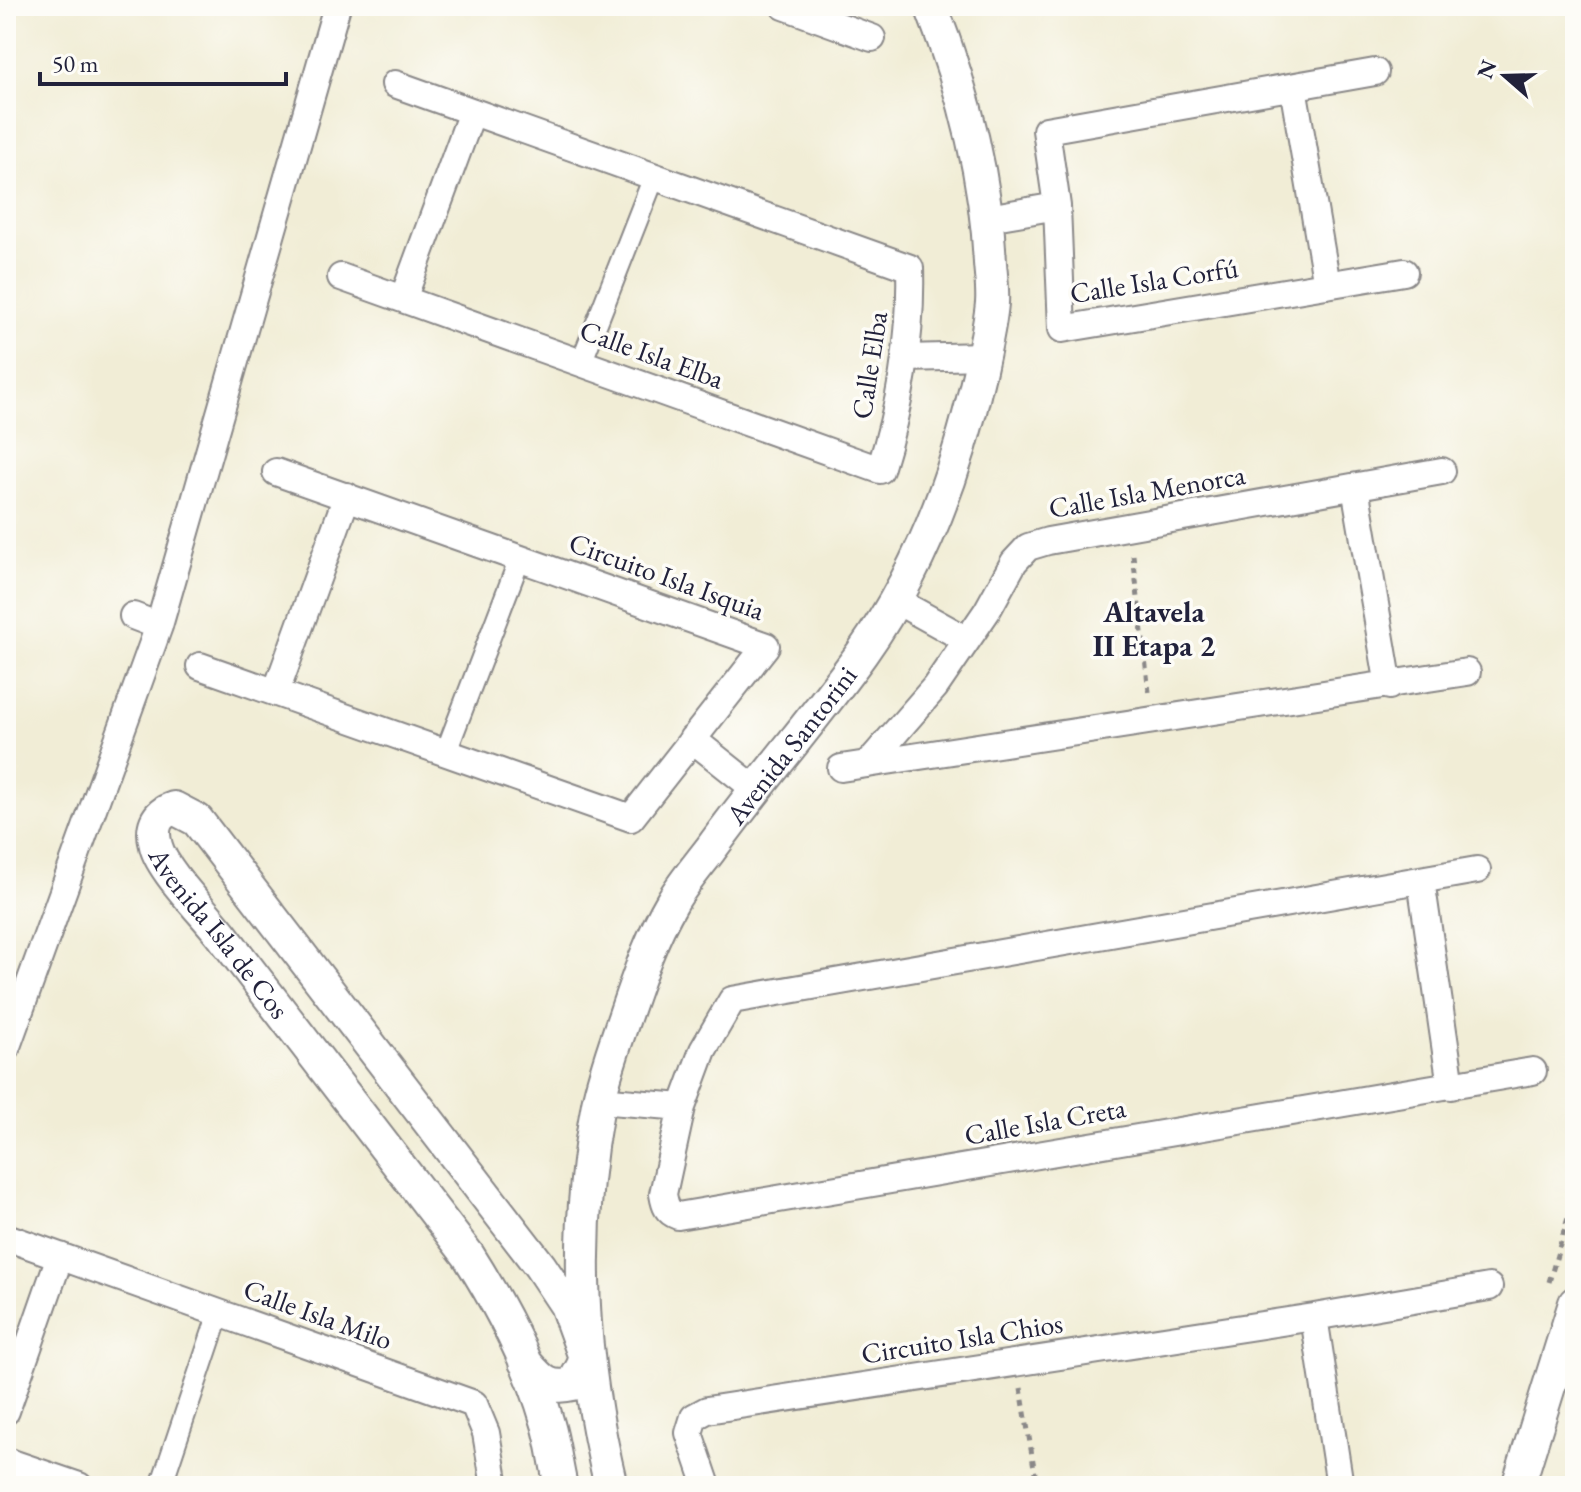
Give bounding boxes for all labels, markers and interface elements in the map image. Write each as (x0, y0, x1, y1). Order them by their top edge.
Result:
scale bar (40, 36, 286, 86)
north arrow (1465, 36, 1545, 116)
text: 50 m (52, 48, 99, 79)
text: N (1470, 56, 1503, 83)
street label: Calle Isla Corfú (1067, 249, 1241, 311)
street label: Calle Elba (843, 308, 895, 421)
street label: Calle Isla Elba (575, 311, 730, 397)
street label: Calle Isla Menorca (1046, 456, 1249, 526)
street label: Circuito Isla Isquia (564, 524, 770, 628)
district label: Altavela II Etapa 2 (1093, 592, 1215, 665)
street label: Avenida Santorini (717, 658, 865, 832)
street label: Avenida Isla de Cos (140, 841, 298, 1026)
street label: Calle Isla Creta (962, 1089, 1129, 1153)
street label: Calle Isla Milo (239, 1270, 397, 1358)
street label: Circuito Isla Chios (859, 1304, 1065, 1372)

